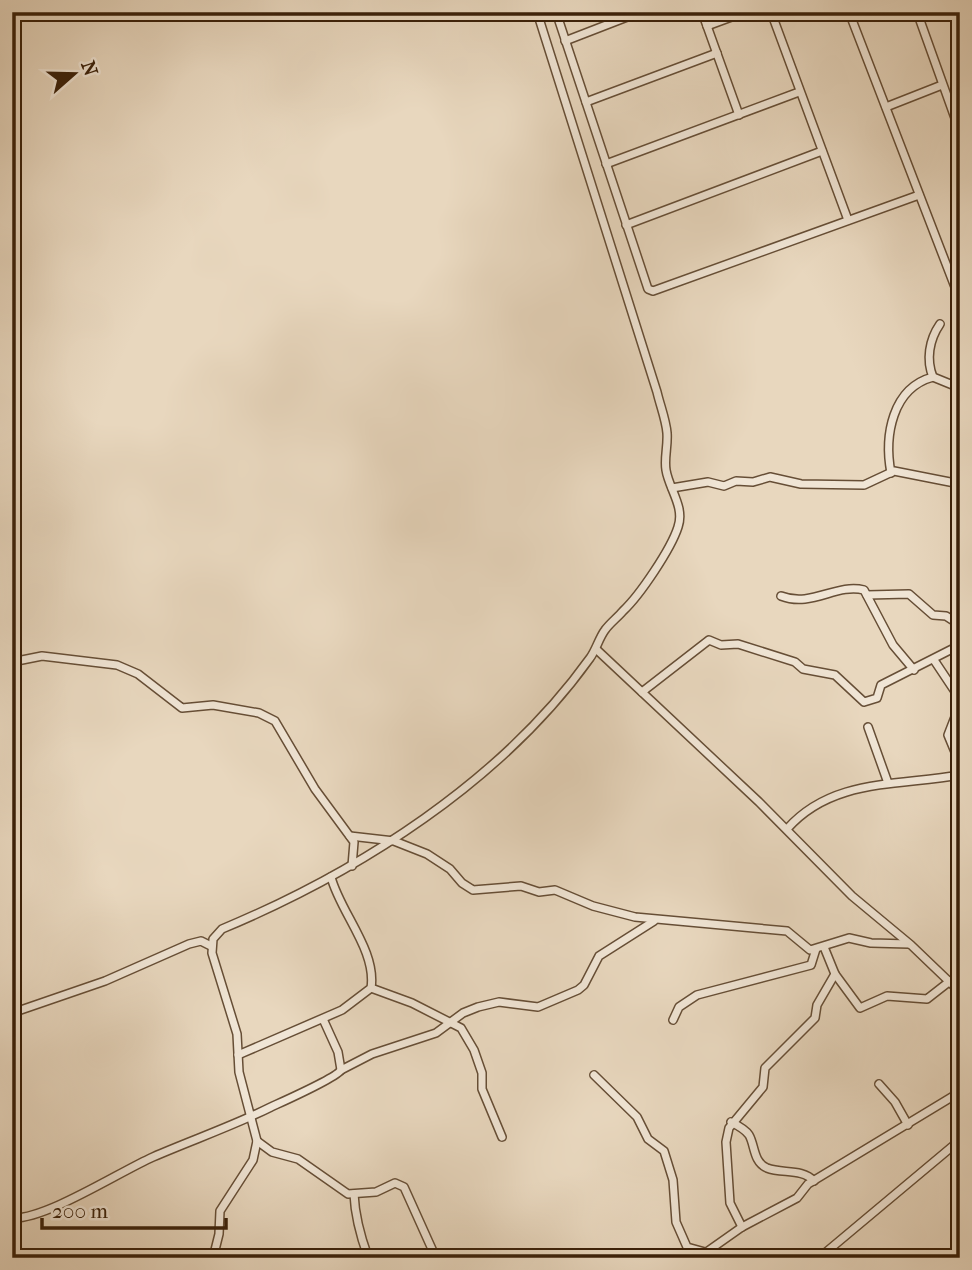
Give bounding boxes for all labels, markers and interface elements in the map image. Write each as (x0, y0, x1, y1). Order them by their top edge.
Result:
north arrow (38, 38, 108, 108)
text: N (76, 58, 102, 80)
scale bar (42, 1186, 226, 1230)
text: 200 m (52, 1199, 108, 1223)

